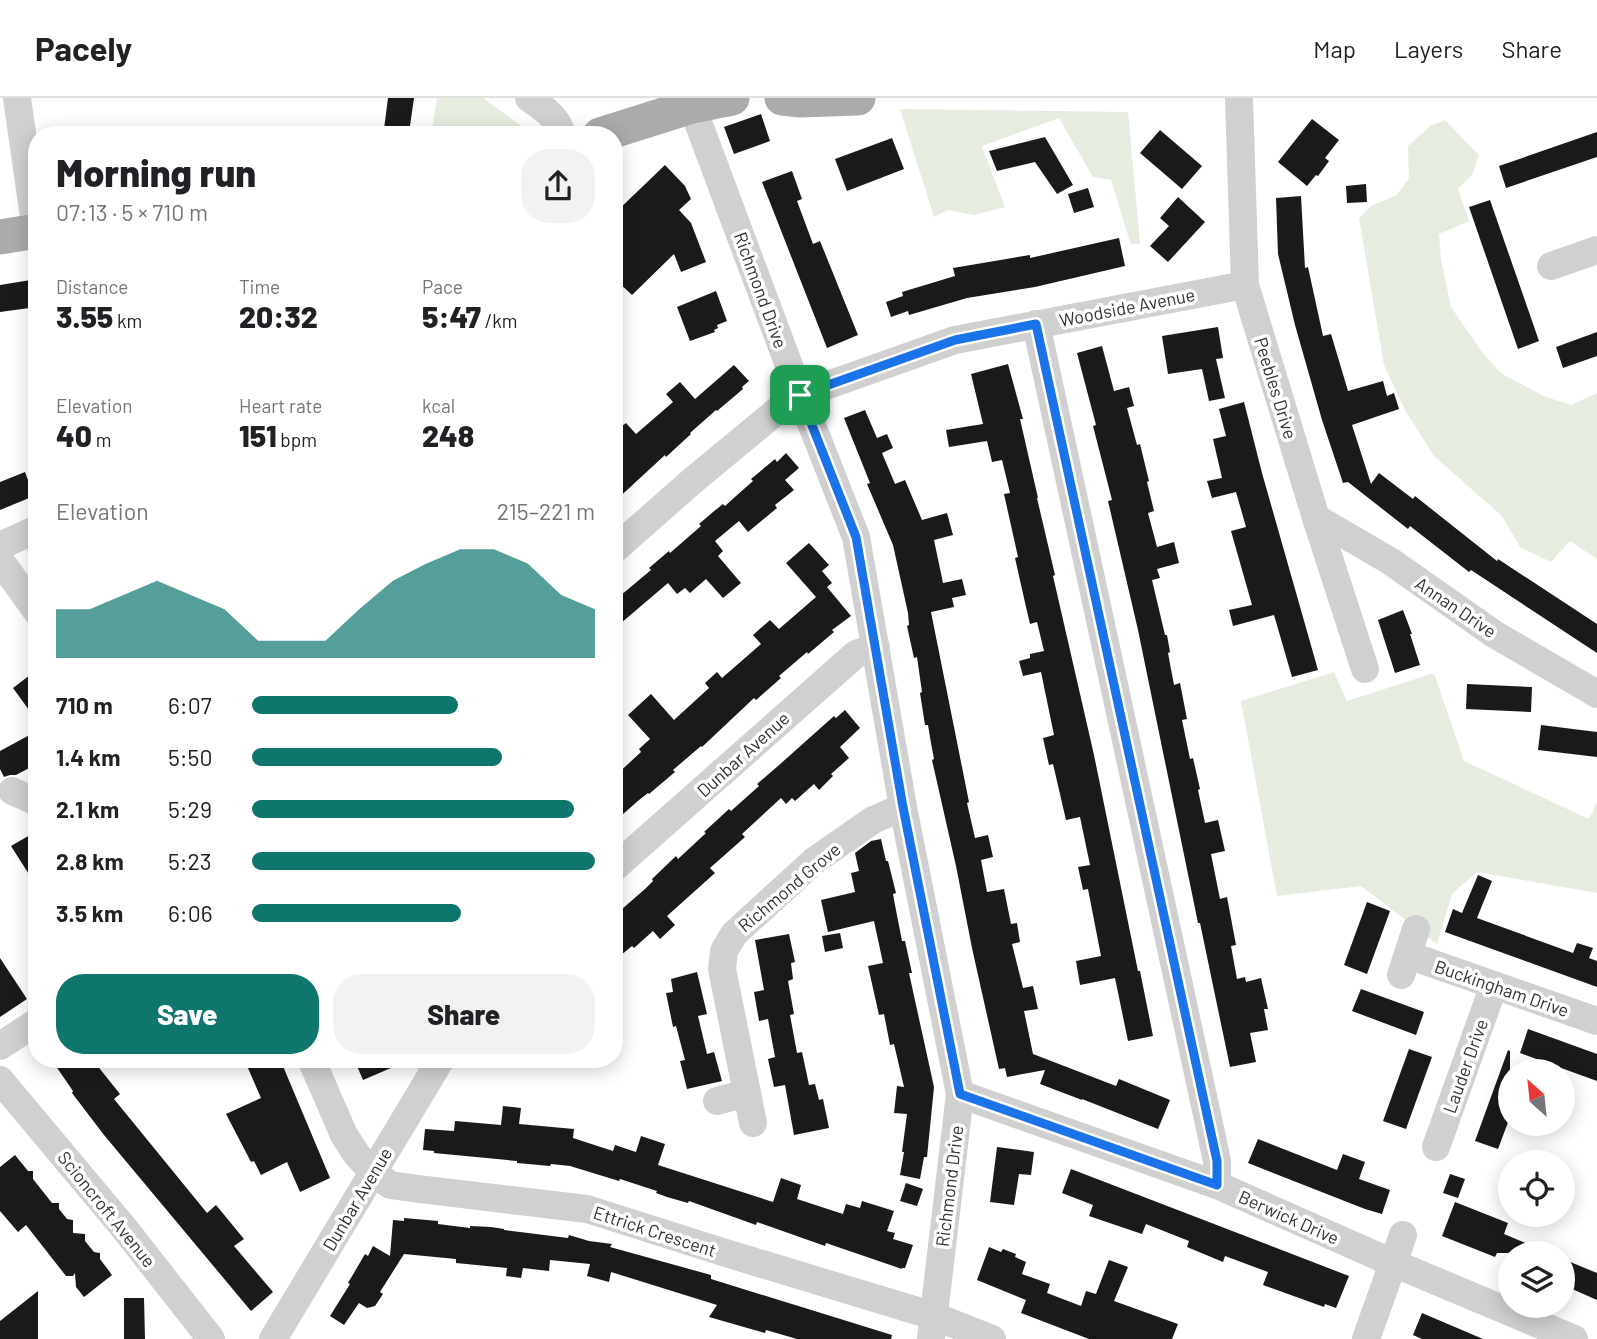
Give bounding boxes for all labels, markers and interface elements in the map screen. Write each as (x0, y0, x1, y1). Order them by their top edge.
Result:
text: Pacely (35, 28, 132, 68)
text: Map (1313, 34, 1356, 63)
text: Layers (1394, 34, 1463, 63)
text: Share (1501, 34, 1562, 63)
text: Morning run (56, 149, 256, 195)
button: share (521, 149, 595, 223)
text: 07:13 · 5 × 710 m (56, 198, 208, 226)
street label: Richmond Drive (730, 229, 792, 351)
text: Distance (56, 275, 128, 298)
text: Time (239, 275, 280, 298)
text: Pace (422, 275, 463, 298)
street label: Woodside Avenue (1057, 283, 1197, 331)
text: 3.55 (56, 298, 113, 334)
text: 20:32 (239, 298, 318, 334)
text: 5:47 (422, 298, 481, 334)
text: km (113, 309, 142, 332)
text: /km (481, 309, 517, 332)
street label: Peebles Drive (1250, 334, 1302, 442)
pin (770, 365, 830, 425)
icon: arrive (781, 376, 819, 414)
text: Elevation (56, 394, 133, 417)
text: Heart rate (239, 394, 322, 417)
text: kcal (422, 394, 455, 417)
text: 40 (56, 417, 92, 453)
text: 151 (239, 417, 277, 453)
text: 248 (422, 417, 474, 453)
text: m (92, 428, 111, 451)
text: bpm (277, 428, 317, 451)
text: Elevation (56, 497, 149, 525)
text: 215–221 m (497, 497, 595, 525)
street label: Annan Drive (1411, 572, 1501, 642)
text: 710 m (56, 691, 113, 719)
text: 6:07 (168, 691, 212, 719)
street label: Dunbar Avenue (692, 707, 794, 801)
text: 1.4 km (56, 743, 120, 771)
text: 5:50 (168, 743, 212, 771)
text: 2.1 km (56, 795, 119, 823)
text: 5:29 (168, 795, 212, 823)
street label: Richmond Grove (733, 838, 845, 936)
text: 2.8 km (56, 847, 124, 875)
text: 5:23 (168, 847, 212, 875)
text: 3.5 km (56, 899, 123, 927)
text: 6:06 (168, 899, 212, 927)
street label: Buckingham Drive (1432, 955, 1572, 1021)
button: Save (56, 974, 319, 1054)
button: Share (333, 974, 595, 1054)
street label: Lauder Drive (1438, 1016, 1492, 1116)
north arrow (1498, 1059, 1575, 1136)
map controls (1498, 1059, 1575, 1318)
street label: Richmond Drive (931, 1124, 967, 1248)
street label: Dunbar Avenue (318, 1143, 396, 1255)
street label: Scioncroft Avenue (53, 1146, 161, 1272)
button: locate (1498, 1150, 1575, 1227)
street label: Berwick Drive (1235, 1185, 1343, 1249)
street label: Ettrick Crescent (591, 1201, 719, 1261)
button: layers (1498, 1241, 1575, 1318)

